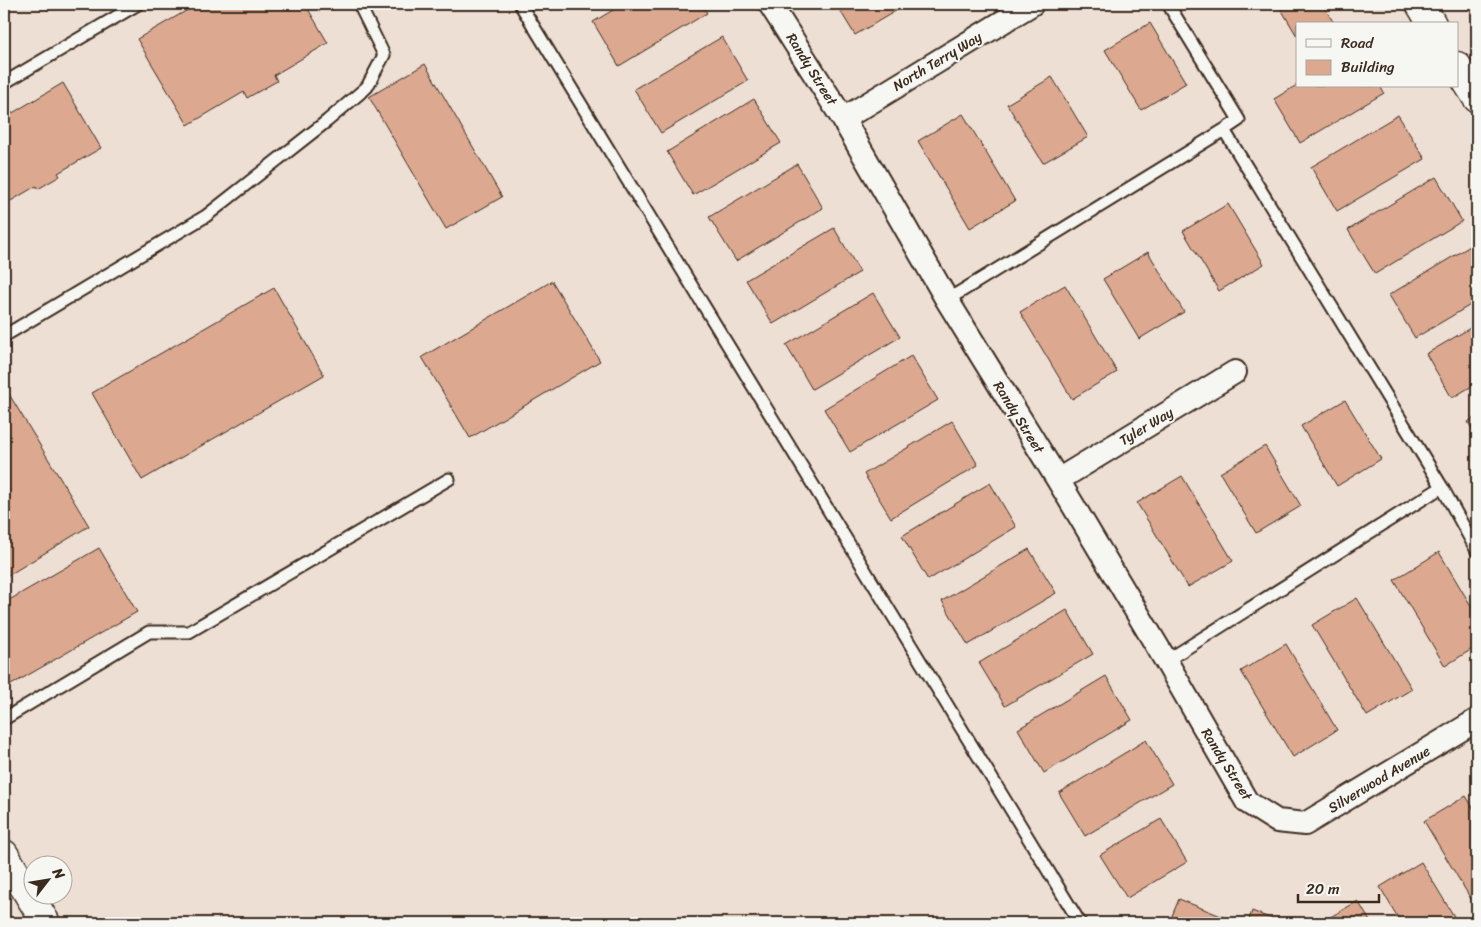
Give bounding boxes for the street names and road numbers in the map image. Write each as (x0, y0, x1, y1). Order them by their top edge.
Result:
street label: North Terry Way (888, 24, 988, 98)
street label: Randy Street (779, 28, 845, 112)
street label: Randy Street (986, 376, 1052, 460)
street label: Tyler Way (1114, 400, 1179, 453)
street label: Randy Street (1194, 723, 1260, 807)
street label: Silverwood Avenue (1323, 739, 1435, 820)

